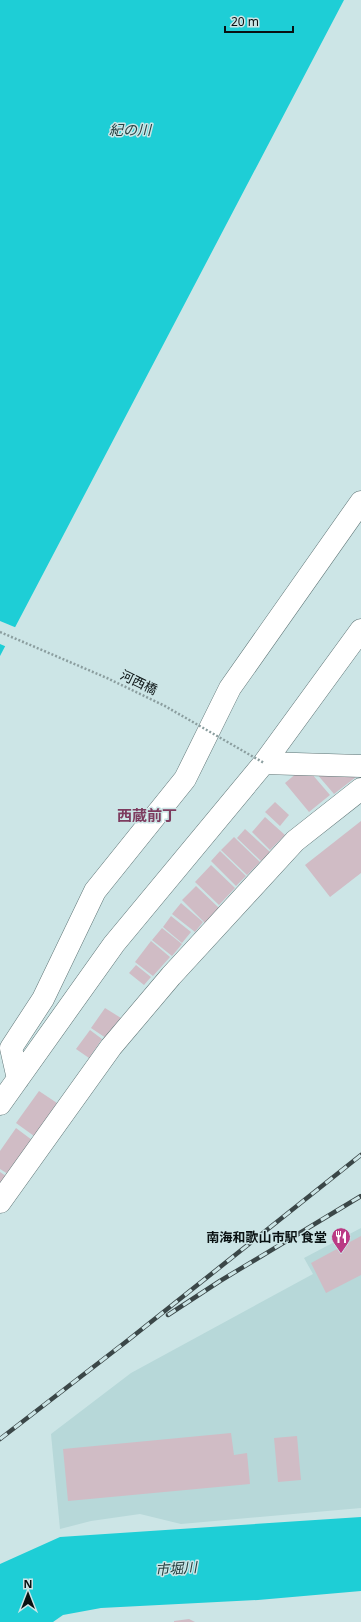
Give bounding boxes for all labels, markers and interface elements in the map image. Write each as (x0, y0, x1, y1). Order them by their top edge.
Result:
scale bar (225, 8, 293, 34)
text: 20 m (231, 13, 259, 30)
water label: 紀の川 (109, 120, 153, 139)
street label: 河西橋 (118, 665, 160, 699)
district label: 西蔵前丁 (117, 805, 177, 825)
restaurant icon: 南海和歌山市駅 食堂 (330, 1226, 352, 1254)
place label: 南海和歌山市駅 食堂 (207, 1228, 327, 1246)
water label: 市堀川 (154, 1557, 200, 1579)
north arrow (8, 1574, 48, 1614)
text: N (24, 1576, 32, 1591)

